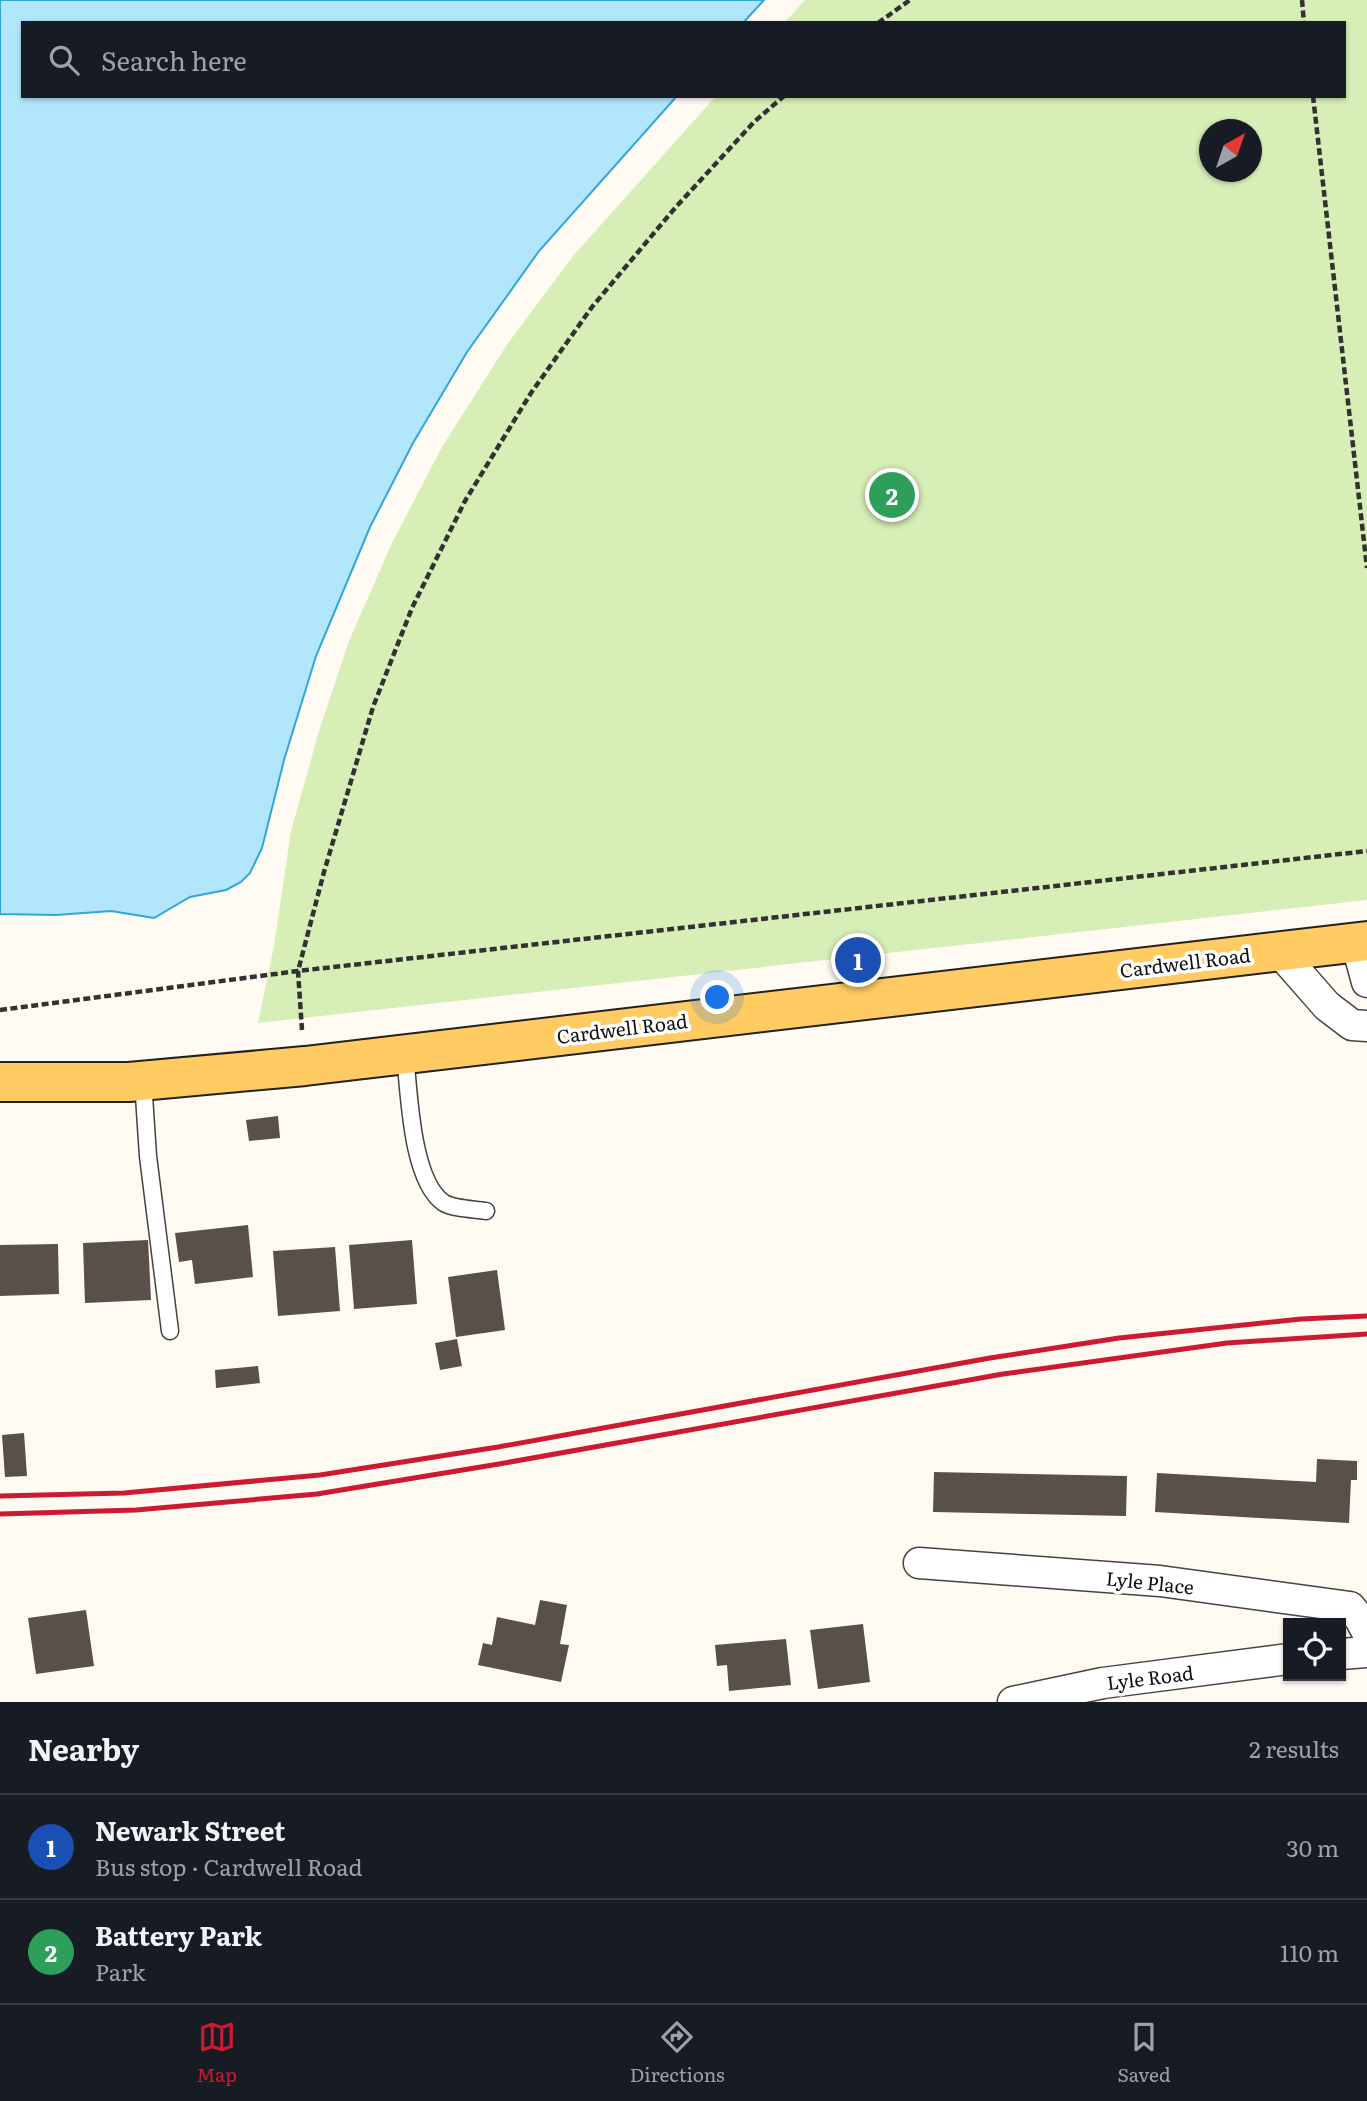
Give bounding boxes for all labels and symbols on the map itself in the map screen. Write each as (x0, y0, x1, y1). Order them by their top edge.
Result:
north arrow (1199, 119, 1262, 182)
pin: 2 (869, 469, 915, 521)
pin: 1 (835, 934, 881, 986)
street label: Cardwell Road (1118, 940, 1252, 984)
your location (700, 980, 734, 1014)
street label: Cardwell Road (555, 1006, 689, 1050)
street label: Lyle Place (1105, 1563, 1195, 1601)
street label: Lyle Road (1105, 1658, 1195, 1696)

